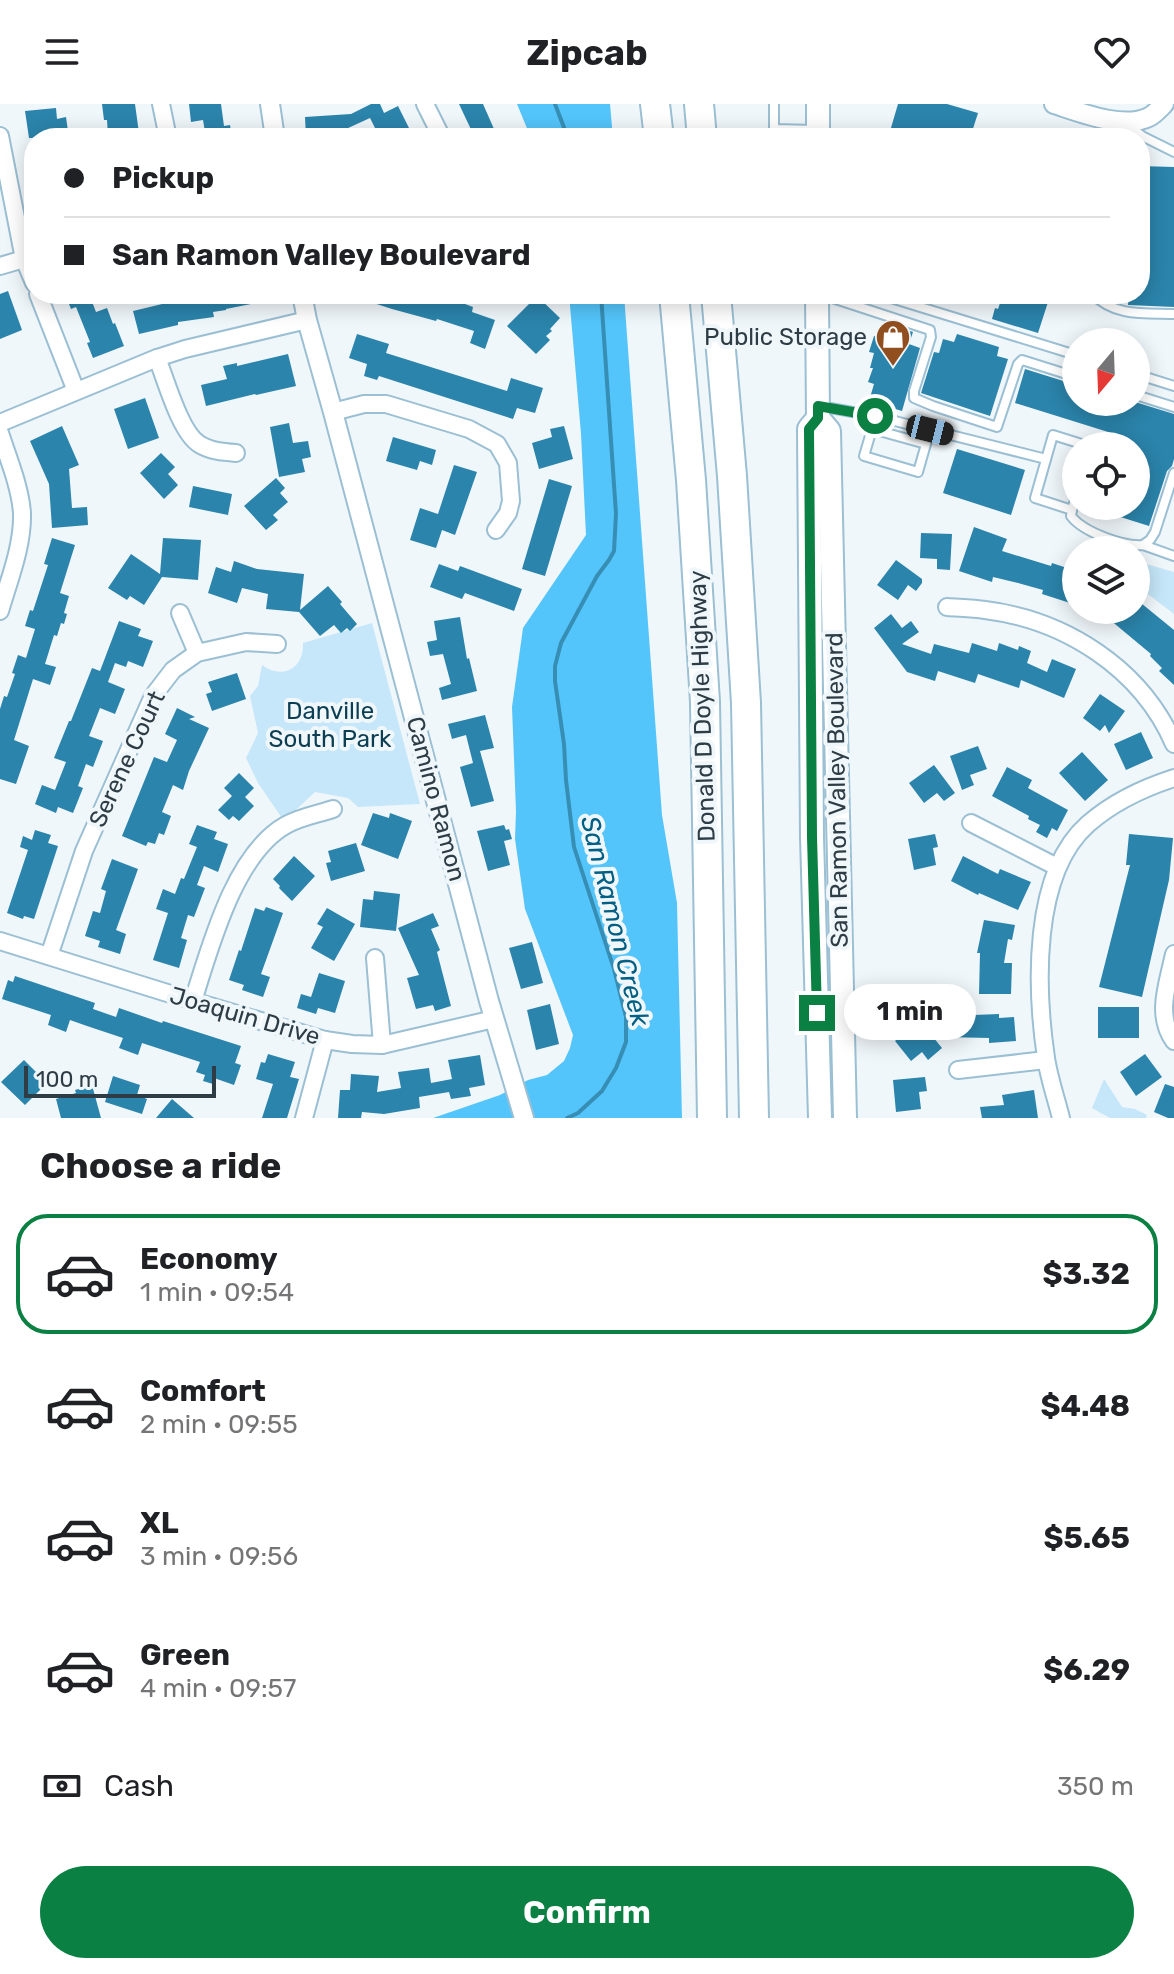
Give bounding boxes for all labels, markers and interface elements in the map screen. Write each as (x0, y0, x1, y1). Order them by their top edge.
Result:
icon: menu (40, 30, 84, 74)
icon: heart (1090, 30, 1134, 74)
text: Zipcab (526, 31, 648, 74)
text: Pickup (112, 160, 214, 196)
text: San Ramon Valley Boulevard (112, 237, 531, 273)
shop icon: Public Storage (874, 318, 912, 368)
place label: Public Storage (704, 323, 867, 351)
north arrow (1062, 328, 1150, 416)
map controls (1062, 328, 1150, 624)
route start (857, 398, 893, 434)
car (904, 413, 956, 447)
button: locate (1062, 432, 1150, 520)
button: layers (1062, 536, 1150, 624)
street label: Donald D Doyle Highway (683, 570, 721, 842)
street label: San Ramon Valley Boulevard (820, 632, 854, 948)
street label: Serene Court (83, 686, 171, 832)
park label: Danville South Park (269, 697, 392, 753)
street label: Camino Ramon (401, 714, 471, 884)
water label: San Ramon Creek (574, 813, 656, 1030)
street label: Joaquin Drive (167, 981, 323, 1051)
callout: 1 min (845, 985, 977, 1041)
route end (799, 995, 835, 1031)
text: 1 min (877, 996, 943, 1027)
scale bar (24, 1062, 216, 1098)
text: 100 m (36, 1066, 98, 1093)
text: Choose a ride (40, 1144, 281, 1187)
icon: car (44, 1238, 116, 1310)
text: Economy (140, 1241, 278, 1277)
text: $3.32 (1042, 1256, 1130, 1292)
text: 1 min · 09:54 (140, 1277, 294, 1308)
icon: car (44, 1370, 116, 1442)
text: Comfort (140, 1373, 266, 1409)
text: $4.48 (1041, 1388, 1130, 1424)
text: 2 min · 09:55 (140, 1409, 298, 1440)
icon: car (44, 1502, 116, 1574)
text: XL (140, 1505, 179, 1541)
text: $5.65 (1043, 1520, 1130, 1556)
text: 3 min · 09:56 (140, 1541, 298, 1572)
icon: car (44, 1634, 116, 1706)
text: Green (140, 1637, 230, 1673)
text: $6.29 (1043, 1652, 1130, 1688)
text: 4 min · 09:57 (140, 1673, 296, 1704)
icon: cash (40, 1764, 84, 1808)
text: Cash (104, 1768, 174, 1804)
text: 350 m (1057, 1771, 1134, 1802)
button: Confirm (40, 1866, 1134, 1958)

